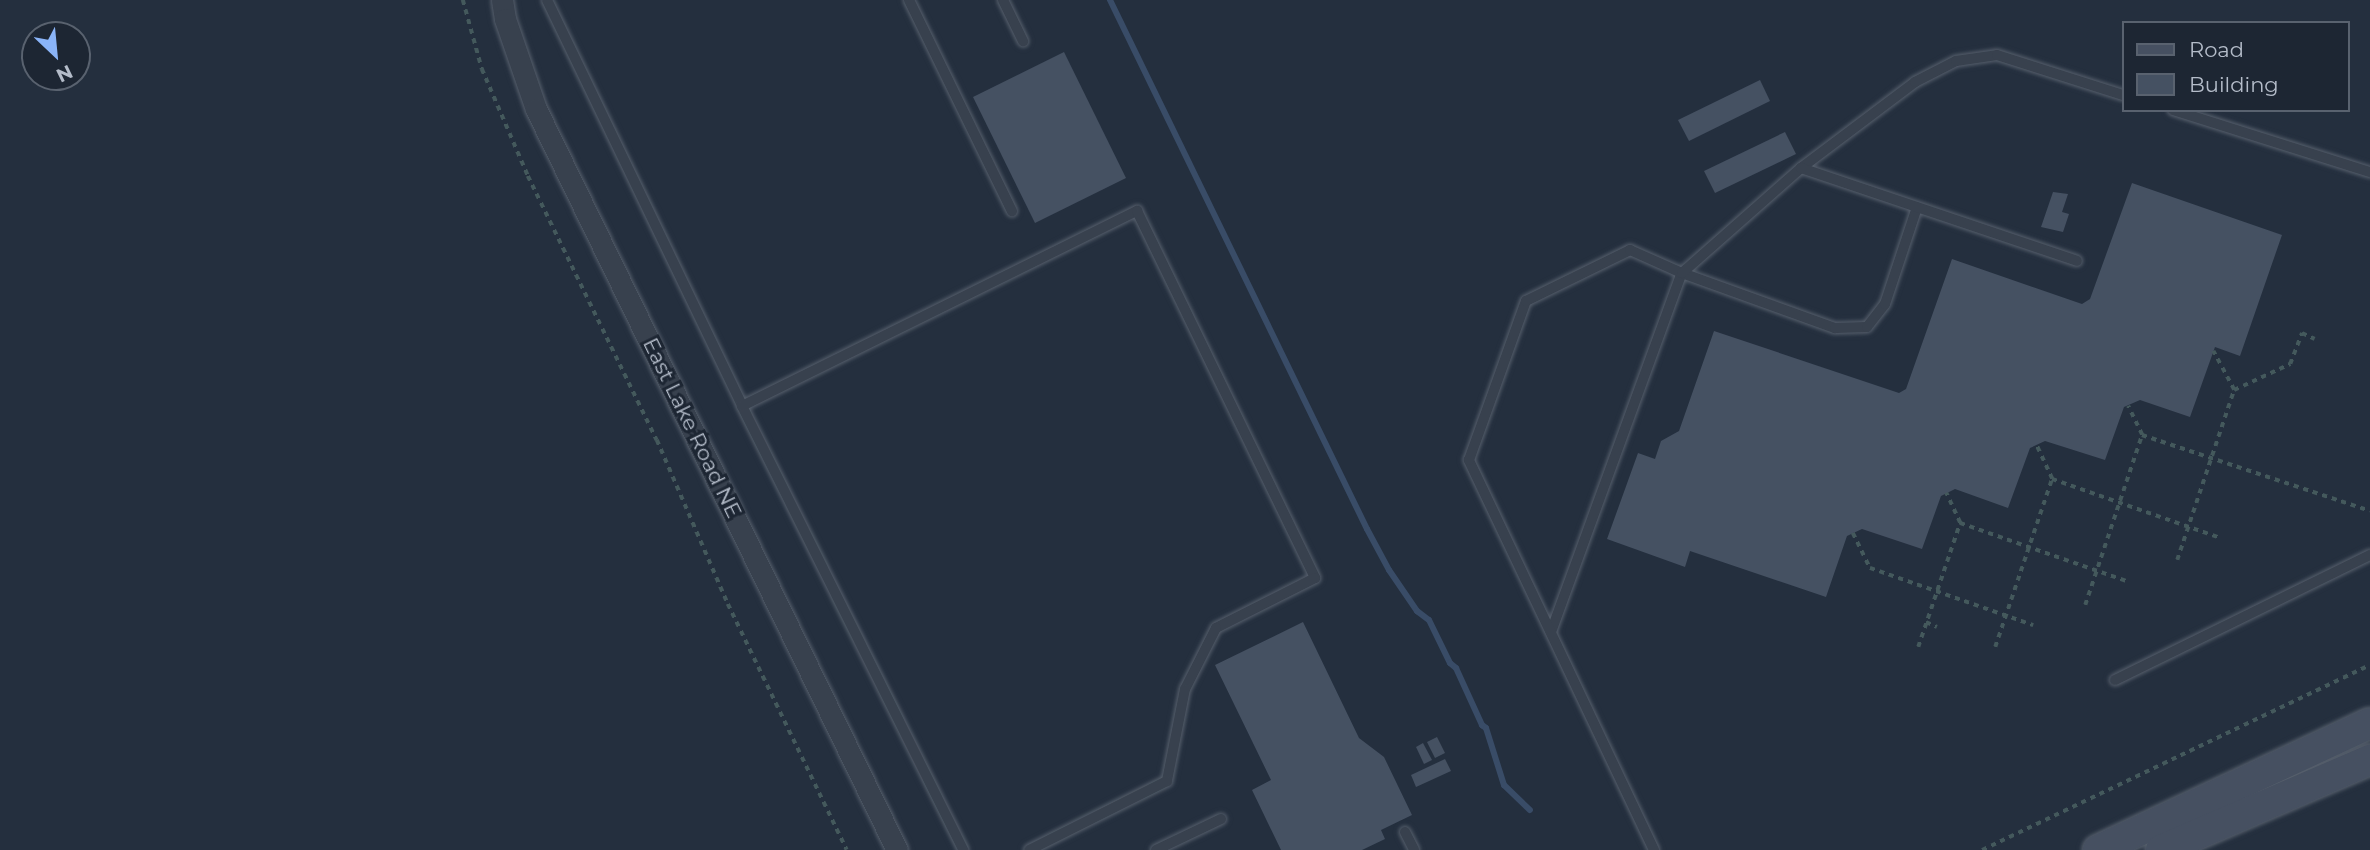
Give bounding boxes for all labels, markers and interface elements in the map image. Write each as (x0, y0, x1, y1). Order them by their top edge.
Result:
north arrow (21, 21, 91, 91)
legend (2122, 21, 2349, 112)
text: Road (2189, 37, 2244, 62)
text: N (53, 60, 76, 87)
text: Building (2189, 72, 2279, 97)
street label: East Lake Road NE (637, 334, 747, 522)

